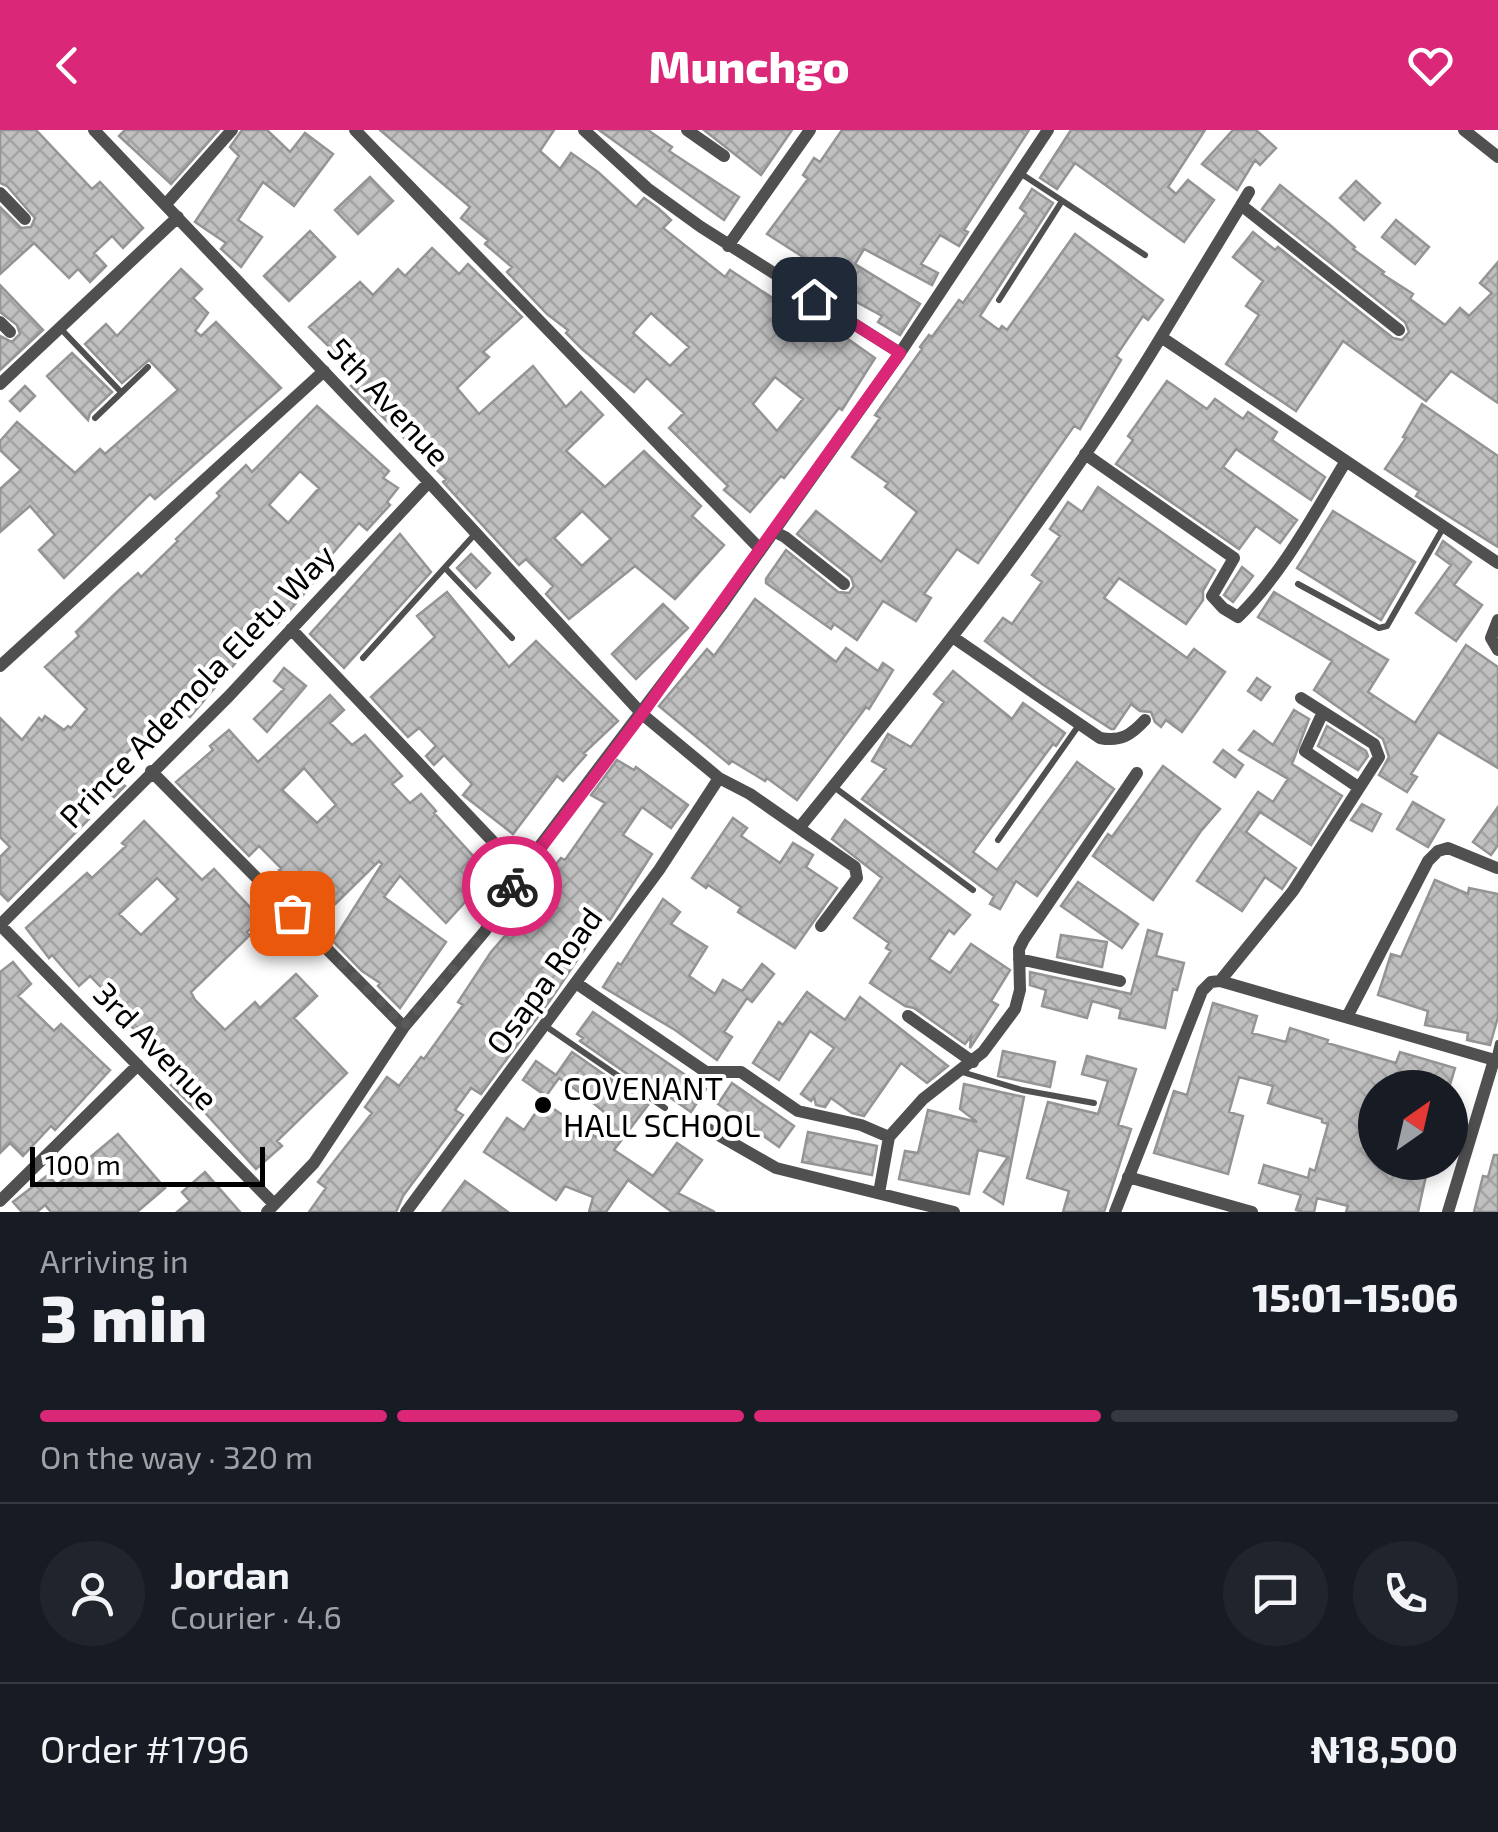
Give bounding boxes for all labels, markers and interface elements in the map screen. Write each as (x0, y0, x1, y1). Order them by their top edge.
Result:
icon: back (40, 38, 95, 93)
text: Munchgo (648, 38, 850, 92)
icon: heart (1403, 38, 1458, 93)
pin (772, 257, 857, 342)
icon: home (787, 272, 842, 327)
street label: 5th Avenue (321, 329, 459, 473)
street label: Prince Ademola Eletu Way (51, 535, 341, 835)
courier (462, 836, 562, 936)
icon: bike (485, 859, 540, 914)
pin (250, 871, 335, 956)
icon: bag (265, 886, 320, 941)
street label: Osapa Road (477, 899, 609, 1061)
street label: 3rd Avenue (87, 973, 227, 1117)
place label: COVENANT HALL SCHOOL (563, 1068, 760, 1143)
north arrow (1358, 1070, 1468, 1180)
map controls (1358, 1070, 1468, 1180)
marker: COVENANT HALL SCHOOL (532, 1094, 554, 1116)
scale bar (30, 1142, 265, 1186)
text: 100 m (45, 1147, 121, 1181)
text: Arriving in (40, 1241, 189, 1279)
text: 15:01–15:06 (1252, 1274, 1458, 1320)
text: 3 min (40, 1277, 207, 1355)
text: On the way · 320 m (40, 1437, 313, 1475)
button: person (40, 1541, 145, 1646)
button: chat (1223, 1541, 1328, 1646)
button: phone (1353, 1541, 1458, 1646)
text: Jordan (170, 1551, 290, 1597)
text: Courier · 4.6 (170, 1597, 342, 1635)
text: Order #1796 (40, 1725, 249, 1771)
text: ₦18,500 (1310, 1725, 1458, 1771)

